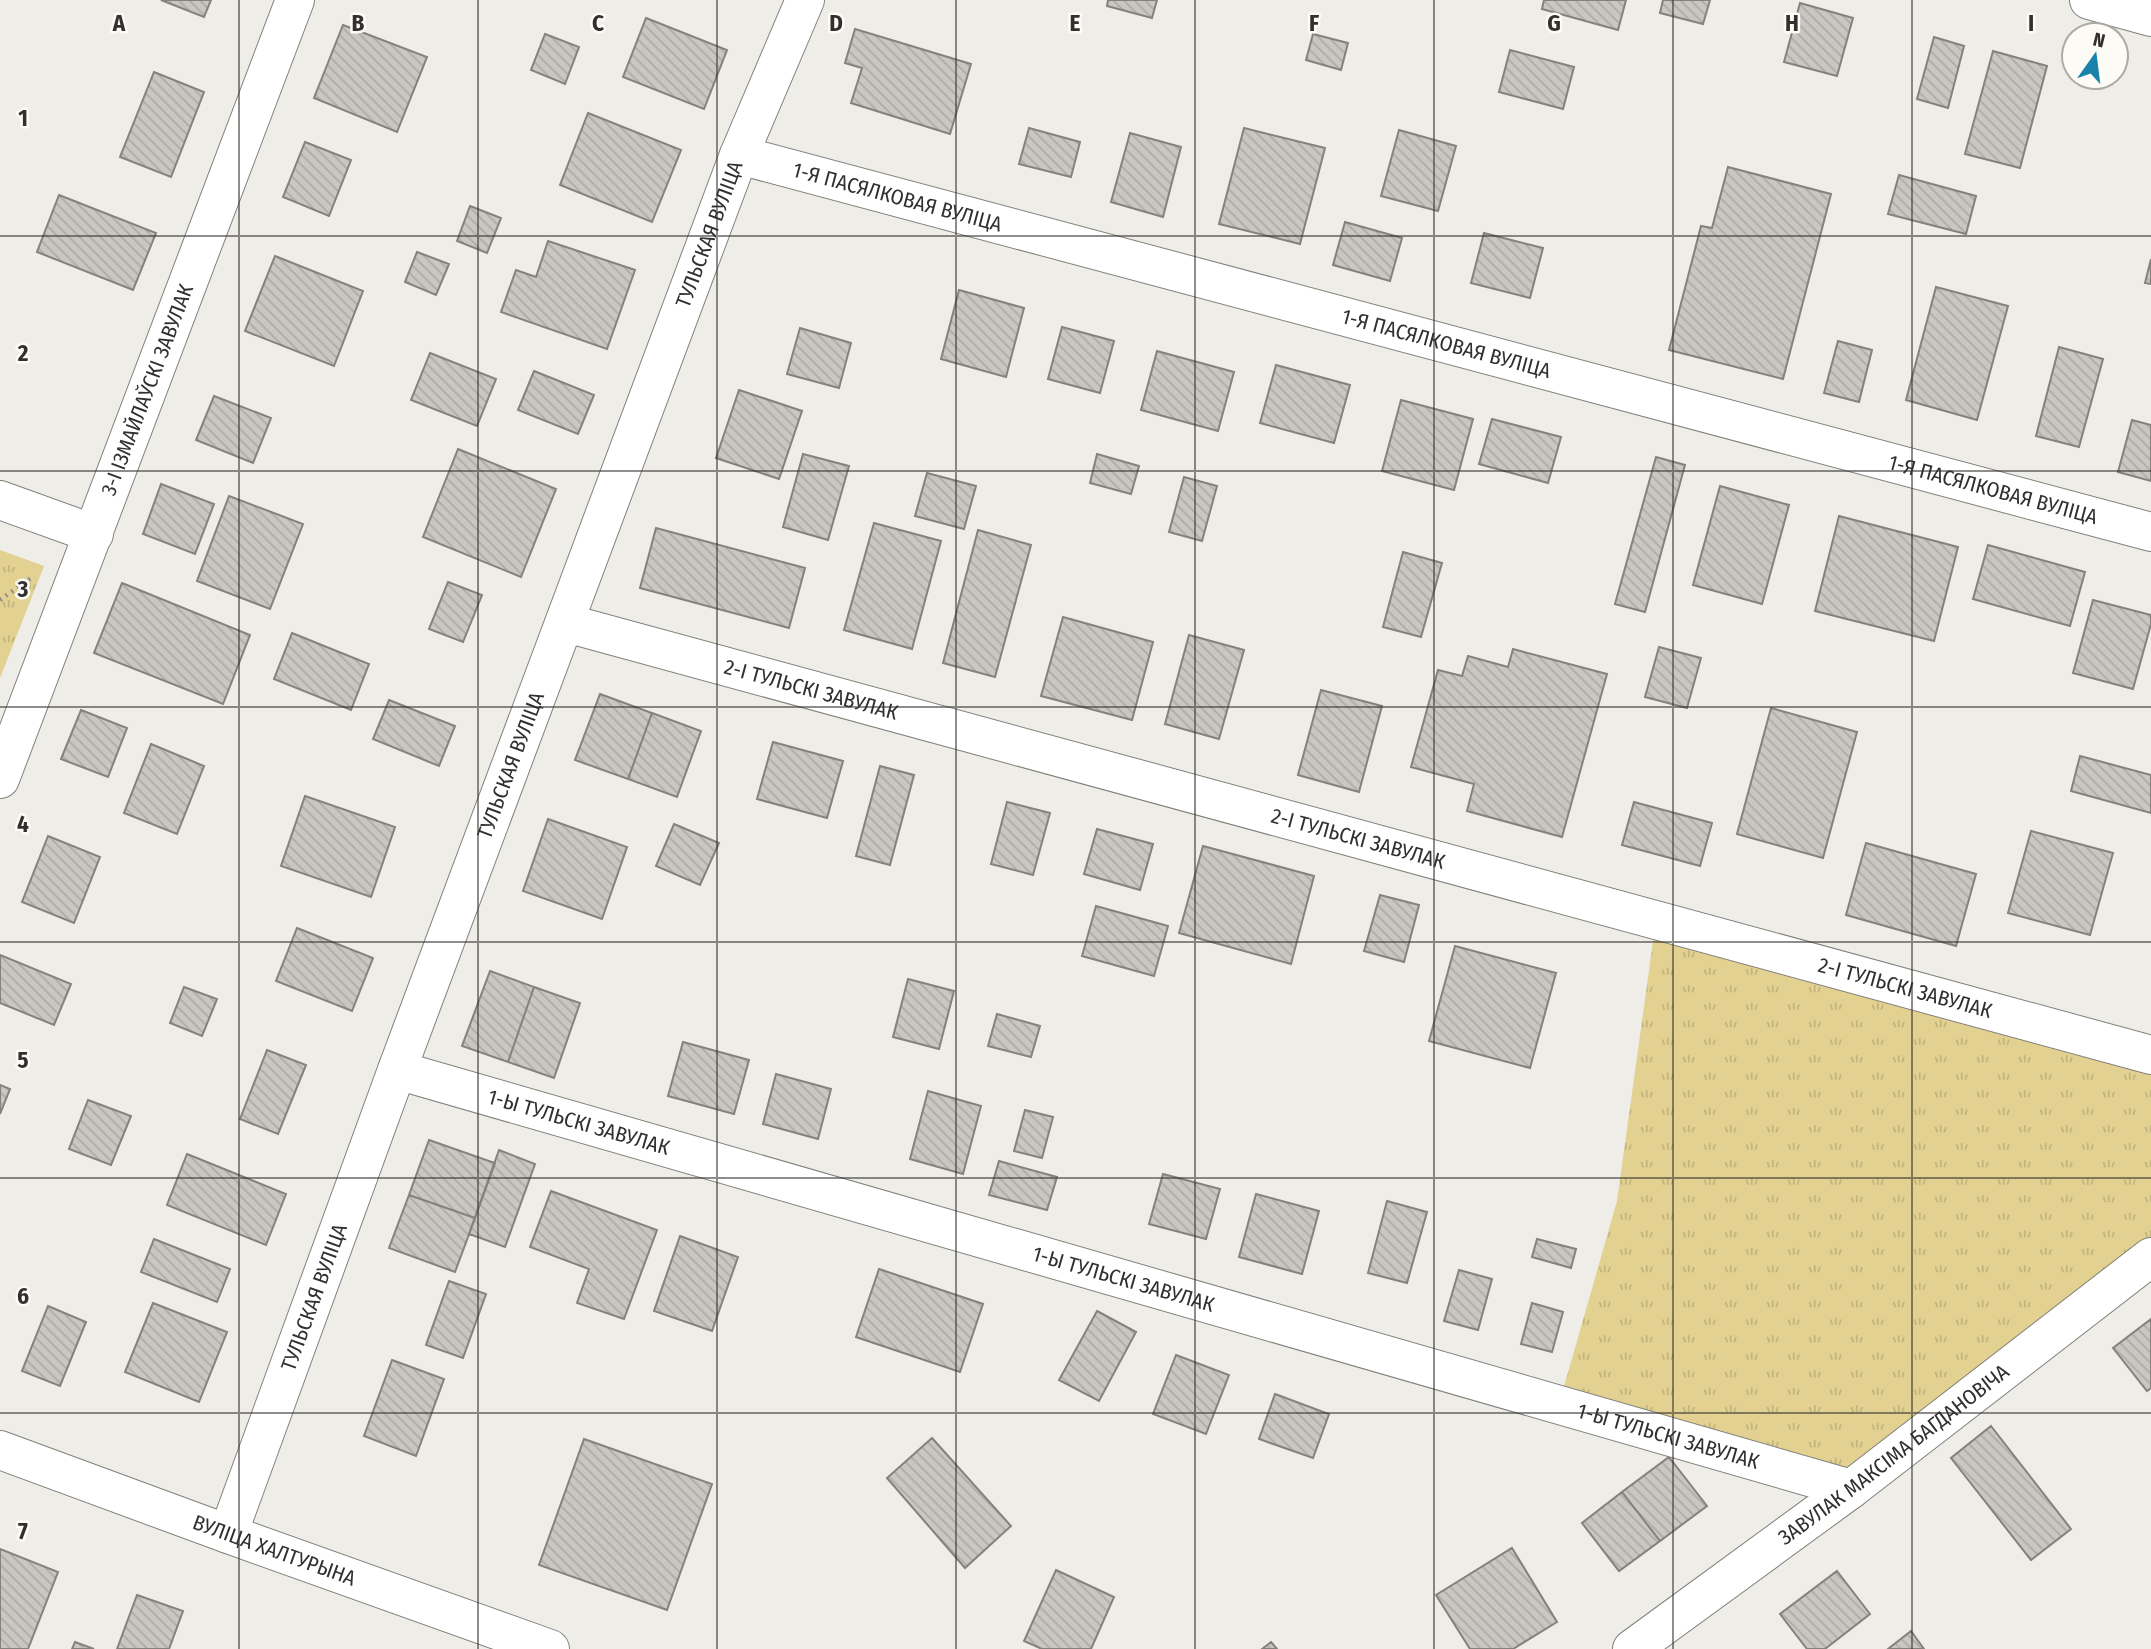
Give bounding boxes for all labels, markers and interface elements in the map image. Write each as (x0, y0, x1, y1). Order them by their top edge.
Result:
text: A (112, 9, 126, 37)
text: B (352, 9, 365, 37)
text: C (592, 9, 604, 37)
text: D (829, 9, 843, 37)
text: E (1070, 9, 1081, 37)
text: F (1309, 9, 1319, 37)
text: G (1547, 9, 1561, 37)
text: H (1785, 9, 1799, 37)
text: I (2028, 9, 2034, 37)
north arrow (2060, 21, 2130, 91)
text: N (2091, 27, 2107, 53)
text: 1 (18, 104, 28, 132)
street label: ТУЛЬСКАЯ ВУЛІЦА (670, 157, 749, 311)
street label: 1-Я ПАСЯЛКОВАЯ ВУЛІЦА (790, 157, 1005, 238)
street label: 3-І ІЗМАЙЛАЎСКІ ЗАВУЛАК (96, 280, 199, 499)
street label: 1-Я ПАСЯЛКОВАЯ ВУЛІЦА (1339, 303, 1554, 384)
text: 2 (17, 339, 29, 367)
street label: 1-Я ПАСЯЛКОВАЯ ВУЛІЦА (1886, 449, 2100, 530)
text: 3 (17, 575, 29, 603)
street label: 2-І ТУЛЬСКІ ЗАВУЛАК (721, 654, 902, 726)
street label: ТУЛЬСКАЯ ВУЛІЦА (472, 688, 550, 842)
street label: 2-І ТУЛЬСКІ ЗАВУЛАК (1268, 803, 1449, 875)
text: 4 (17, 810, 29, 838)
street label: 2-І ТУЛЬСКІ ЗАВУЛАК (1815, 952, 1996, 1024)
text: 5 (17, 1046, 29, 1074)
street label: 1-Ы ТУЛЬСКІ ЗАВУЛАК (485, 1084, 673, 1161)
street label: ТУЛЬСКАЯ ВУЛІЦА (276, 1220, 353, 1374)
street label: 1-Ы ТУЛЬСКІ ЗАВУЛАК (1030, 1241, 1218, 1318)
text: 6 (17, 1282, 29, 1310)
street label: ЗАВУЛАК МАКСІМА БАГДАНОВІЧА (1773, 1359, 2014, 1551)
street label: 1-Ы ТУЛЬСКІ ЗАВУЛАК (1574, 1398, 1763, 1475)
street label: ВУЛІЦА ХАЛТУРЫНА (189, 1509, 359, 1592)
text: 7 (18, 1517, 28, 1545)

